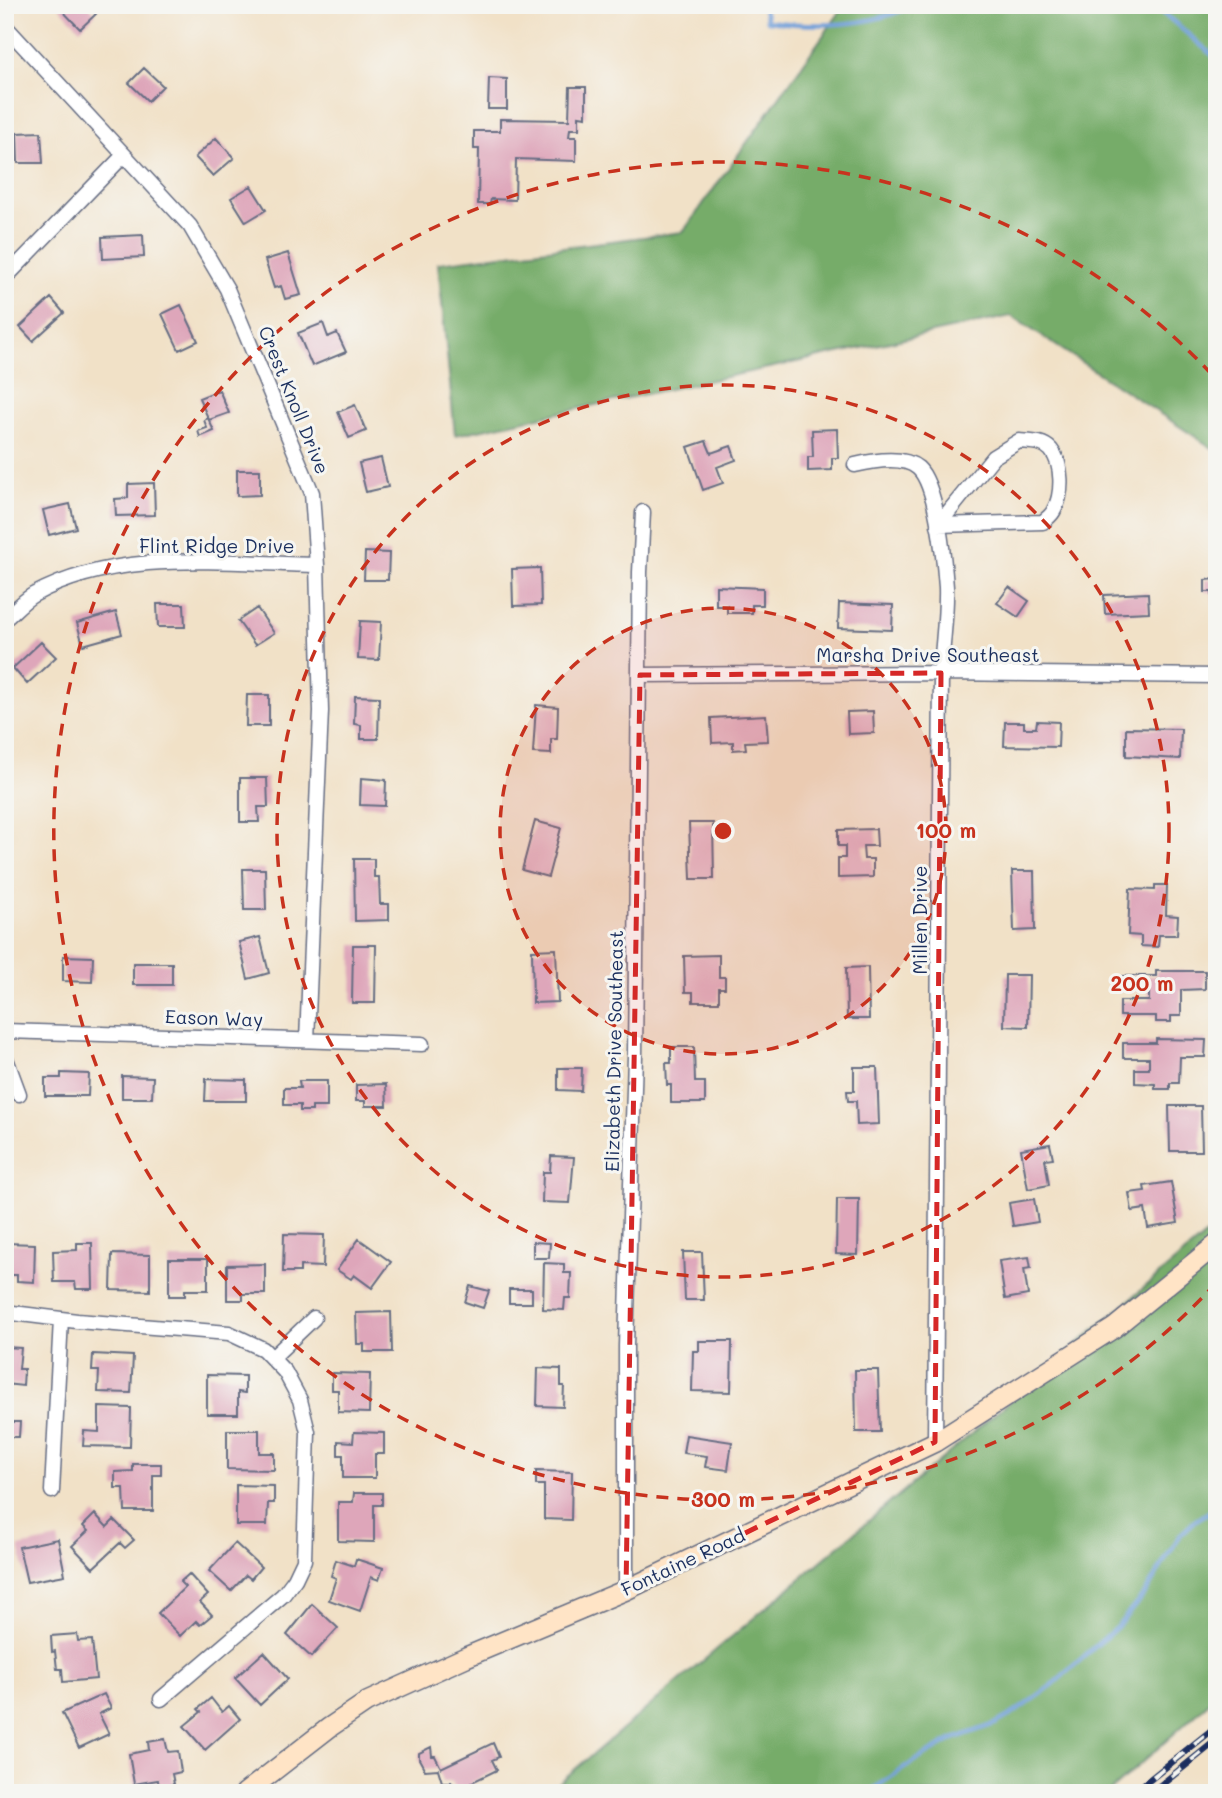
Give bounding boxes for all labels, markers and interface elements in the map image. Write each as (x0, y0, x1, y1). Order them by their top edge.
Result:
street label: Crest Knoll Drive (253, 322, 336, 478)
street label: Flint Ridge Drive (139, 533, 295, 558)
street label: Marsha Drive Southeast (816, 642, 1040, 667)
text: 100 m (916, 816, 976, 843)
centre of rings (711, 819, 735, 843)
street label: Millen Drive (907, 865, 932, 975)
street label: Elizabeth Drive Southeast (599, 930, 628, 1172)
text: 200 m (1111, 969, 1173, 996)
street label: Eason Way (164, 1003, 264, 1032)
text: 300 m (691, 1485, 755, 1512)
street label: Fontaine Road (617, 1522, 749, 1601)

